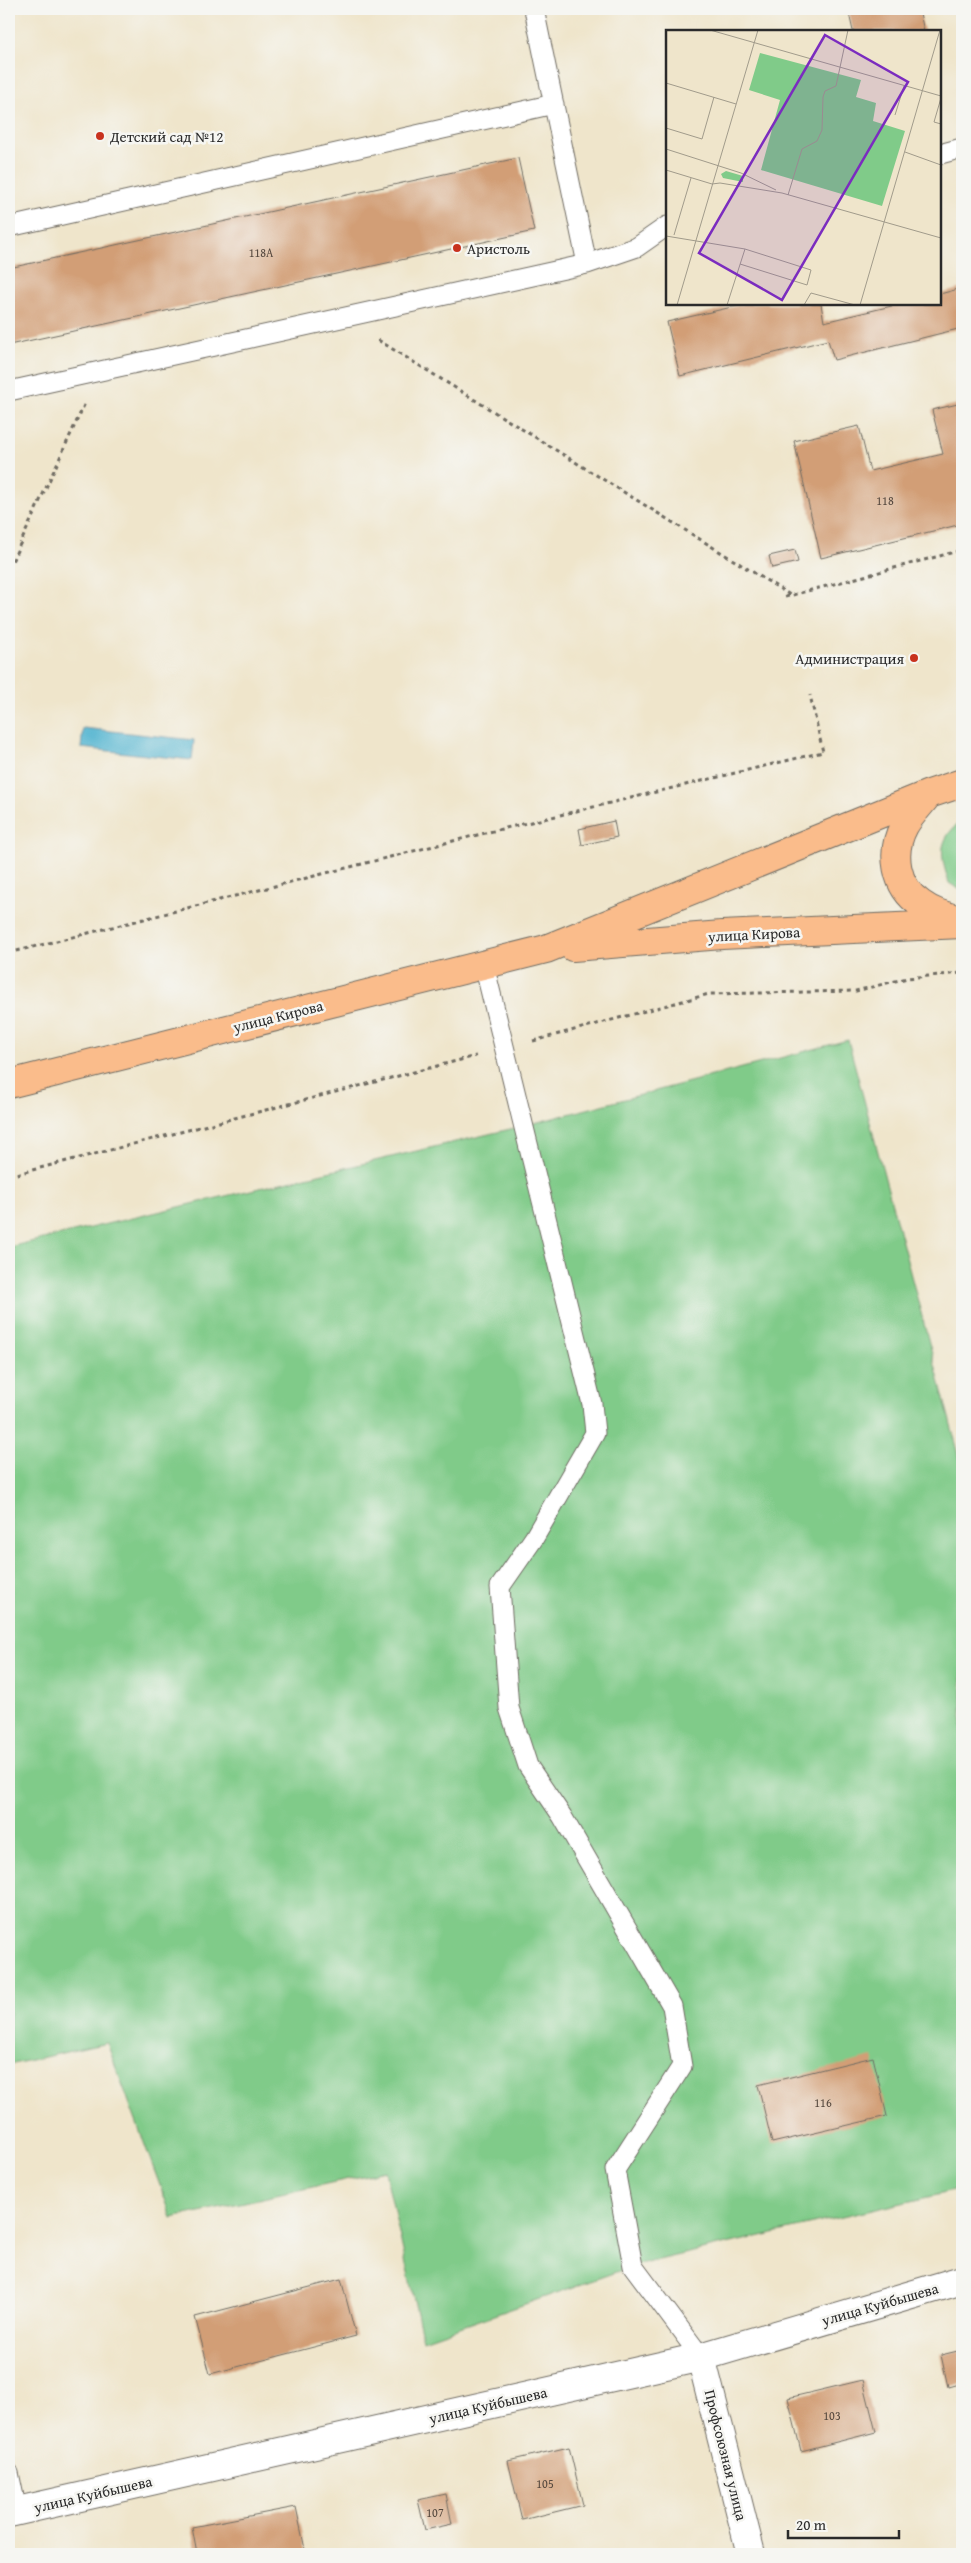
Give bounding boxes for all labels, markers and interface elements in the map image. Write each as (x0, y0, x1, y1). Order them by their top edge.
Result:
inset map (666, 30, 941, 305)
place label: Детский сад №12 (109, 126, 223, 147)
marker: Детский сад №12 (94, 130, 106, 142)
place label: Аристоль (467, 238, 530, 259)
marker: Аристоль (451, 242, 463, 254)
house number: 118А (249, 244, 274, 261)
house number: 118 (876, 492, 894, 509)
place label: Администрация (795, 648, 904, 669)
marker: Администрация (908, 652, 920, 664)
street label: улица Кирова (706, 921, 801, 947)
street label: улица Кирова (230, 994, 326, 1038)
house number: 116 (814, 2094, 832, 2111)
street label: улица Куйбышева (818, 2277, 942, 2331)
street label: улица Куйбышева (426, 2381, 550, 2429)
street label: Профсоюзная улица (700, 2387, 753, 2524)
house number: 103 (823, 2407, 841, 2424)
street label: улица Куйбышева (31, 2470, 155, 2518)
house number: 105 (536, 2475, 554, 2492)
house number: 107 (426, 2504, 444, 2521)
scale bar (788, 2508, 900, 2540)
text: 20 m (796, 2514, 827, 2535)

